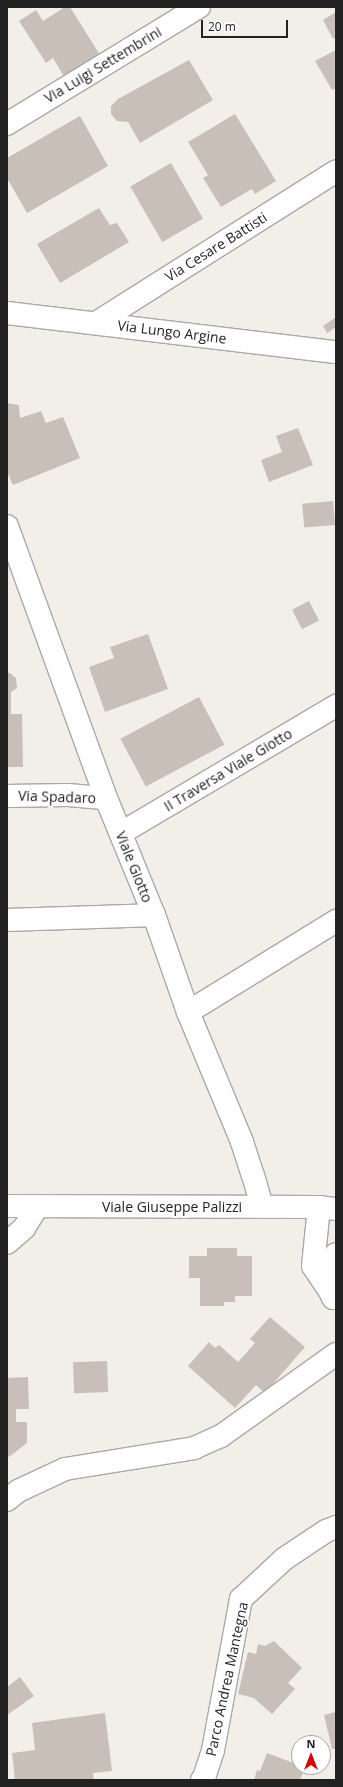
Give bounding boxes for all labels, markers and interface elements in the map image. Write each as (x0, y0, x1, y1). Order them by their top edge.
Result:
scale bar (203, 12, 290, 38)
text: 20 m (208, 18, 236, 35)
street label: Via Luigi Settembrini (41, 23, 165, 107)
street label: Via Cesare Battisti (162, 209, 270, 285)
street label: Via Lungo Argine (117, 317, 227, 347)
street label: II Traversa Viale Giotto (161, 725, 295, 815)
street label: Via Spadaro (18, 787, 96, 807)
street label: Viale Giotto (112, 829, 156, 905)
street label: Viale Giuseppe Palizzi (102, 1199, 242, 1215)
street label: Parco Andrea Mantegna (202, 1600, 252, 1758)
north arrow (291, 1735, 331, 1775)
text: N (307, 1736, 315, 1751)

